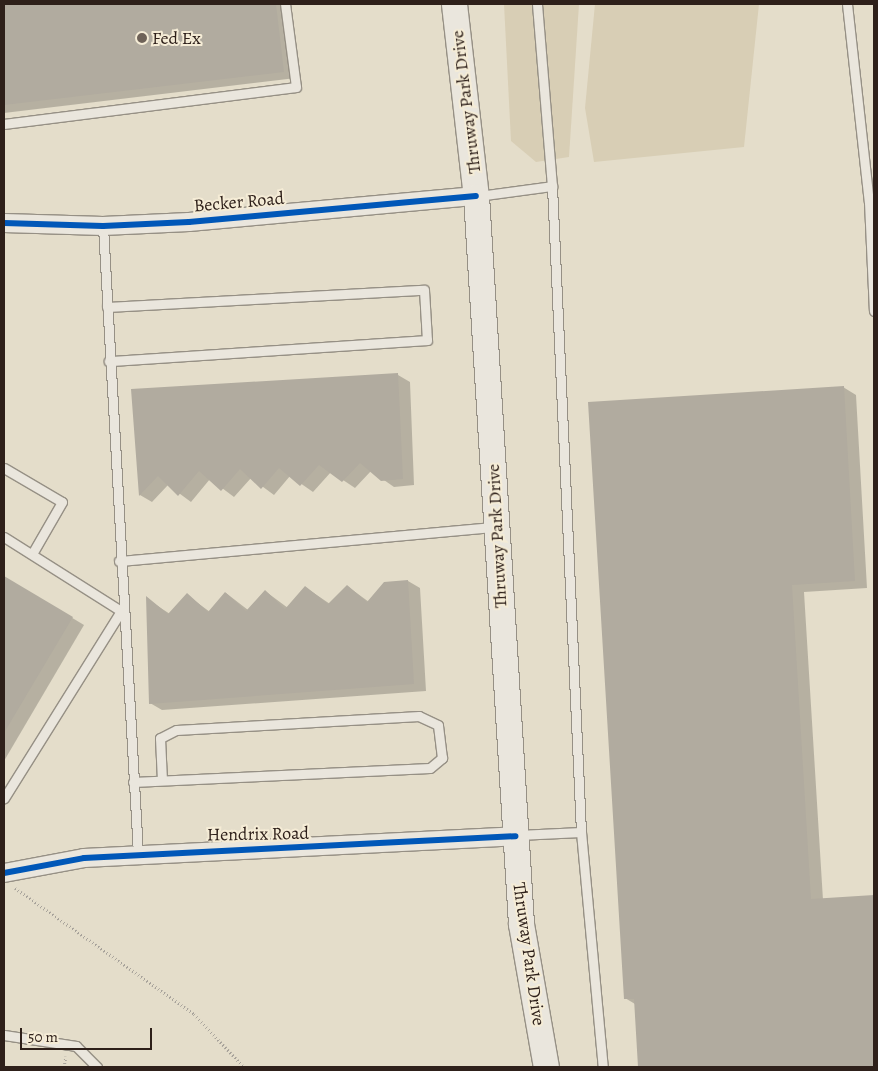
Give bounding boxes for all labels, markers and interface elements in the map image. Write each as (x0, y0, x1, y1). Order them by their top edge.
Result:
place label: Fed Ex (152, 27, 201, 49)
street label: Thruway Park Drive (446, 29, 486, 175)
marker: Fed Ex (136, 32, 148, 44)
street label: Becker Road (193, 187, 285, 217)
street label: Thruway Park Drive (482, 463, 512, 609)
street label: Hendrix Road (207, 822, 309, 846)
street label: Thruway Park Drive (508, 881, 550, 1027)
scale bar (22, 1018, 155, 1050)
text: 50 m (28, 1027, 58, 1047)

